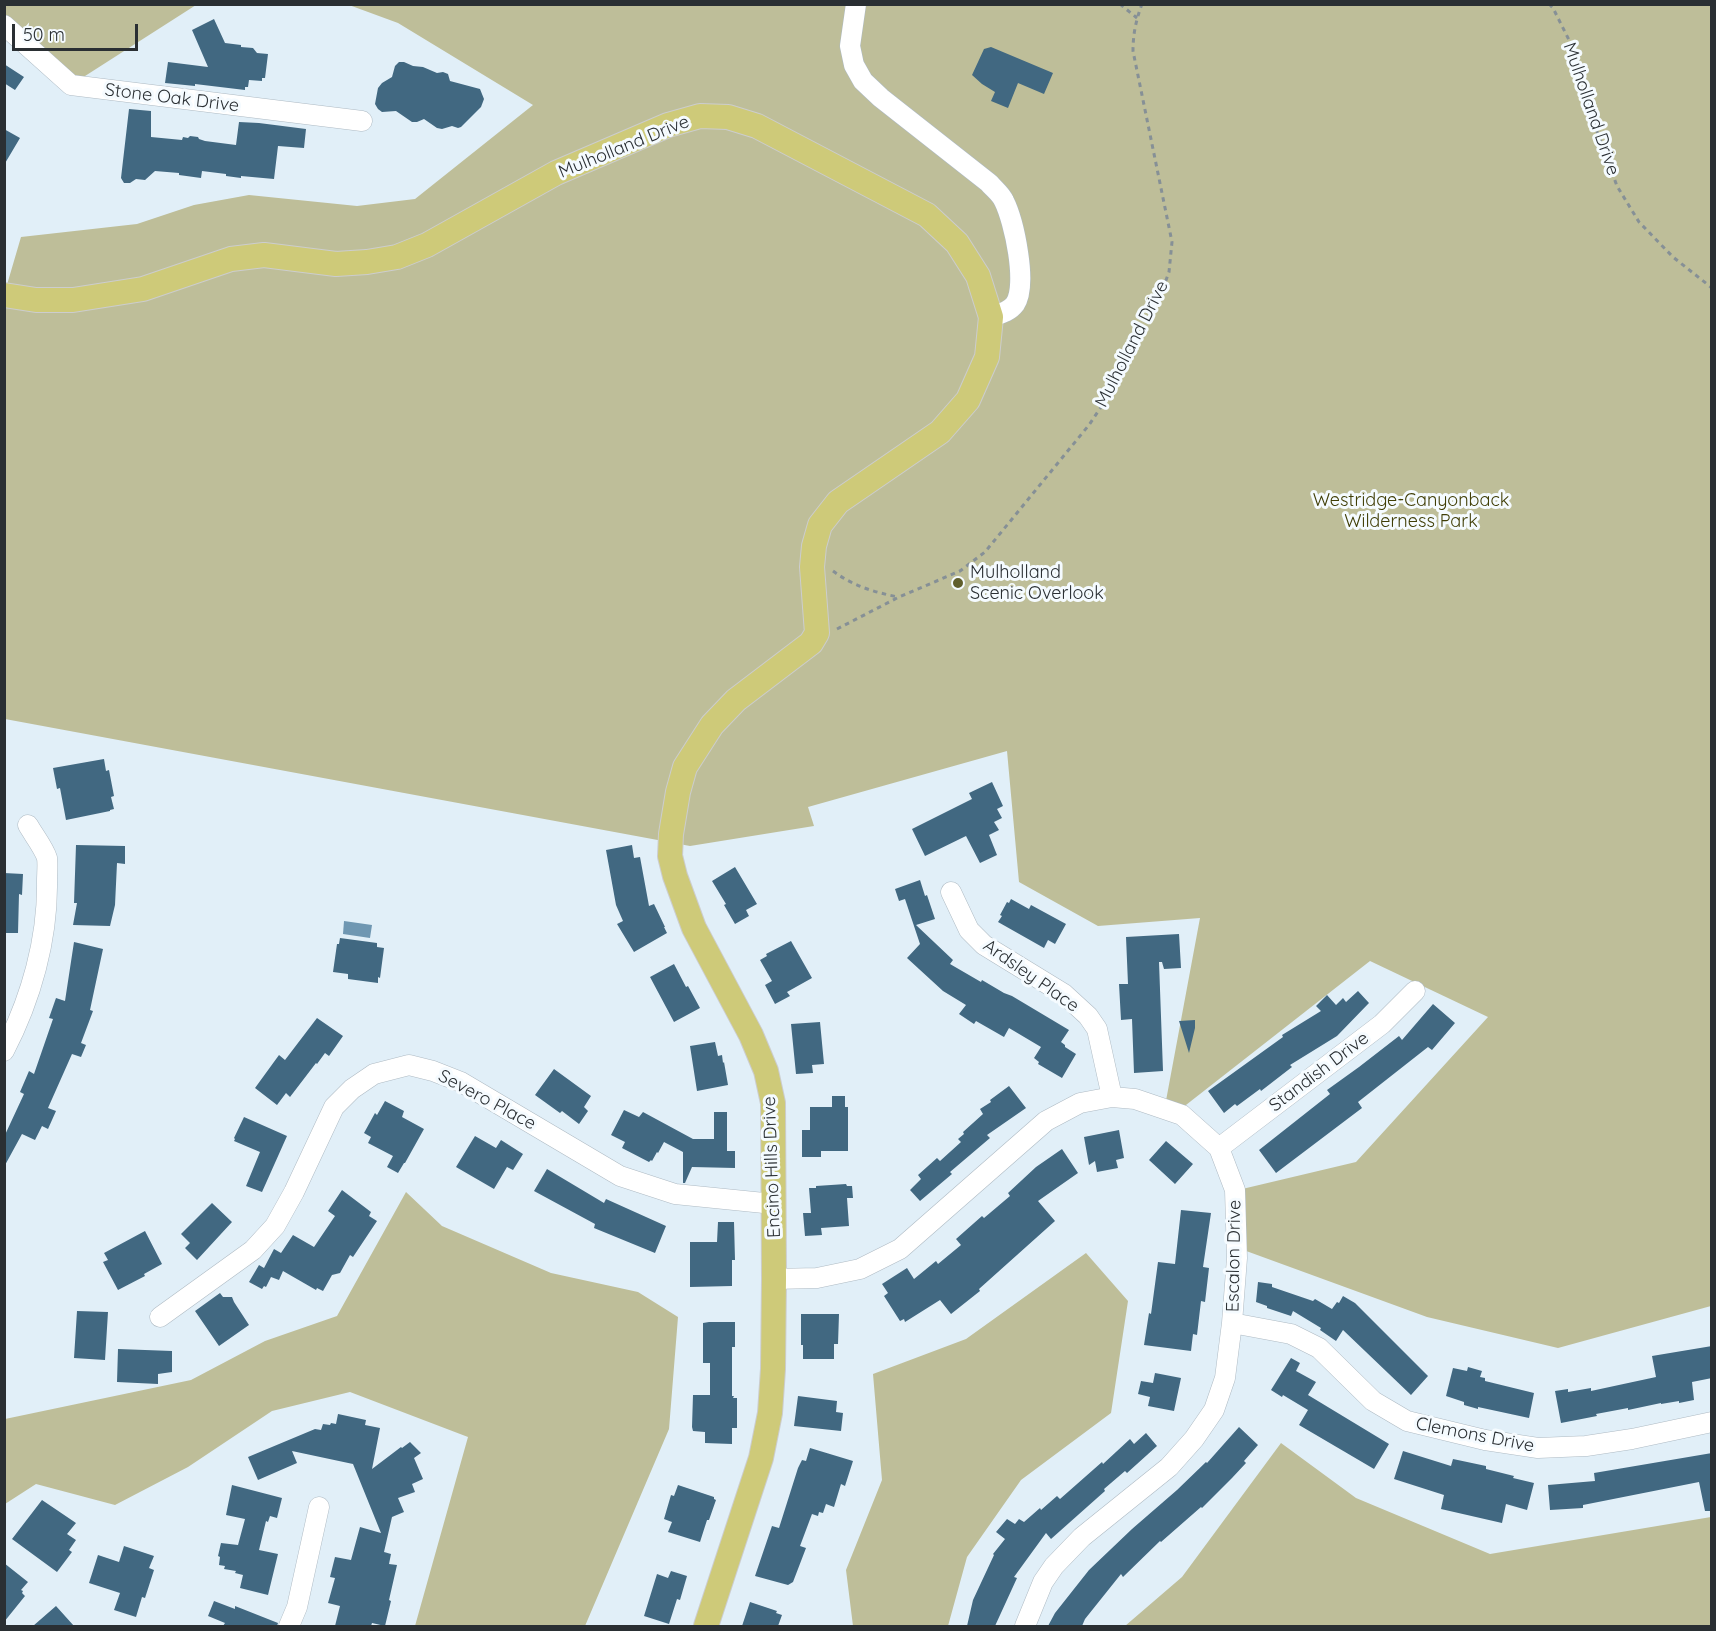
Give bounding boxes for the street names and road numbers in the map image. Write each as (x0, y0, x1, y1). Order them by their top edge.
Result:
street label: Mulholland Drive (1558, 40, 1624, 178)
street label: Stone Oak Drive (104, 79, 240, 117)
street label: Mulholland Drive (555, 111, 693, 183)
street label: Mulholland Drive (1091, 277, 1173, 411)
street label: Ardsley Place (979, 935, 1083, 1017)
street label: Standish Drive (1265, 1028, 1373, 1116)
street label: Severo Place (435, 1065, 539, 1135)
street label: Encino Hills Drive (759, 1096, 785, 1238)
street label: Escalon Drive (1222, 1200, 1246, 1312)
street label: Clemons Drive (1414, 1413, 1536, 1457)

